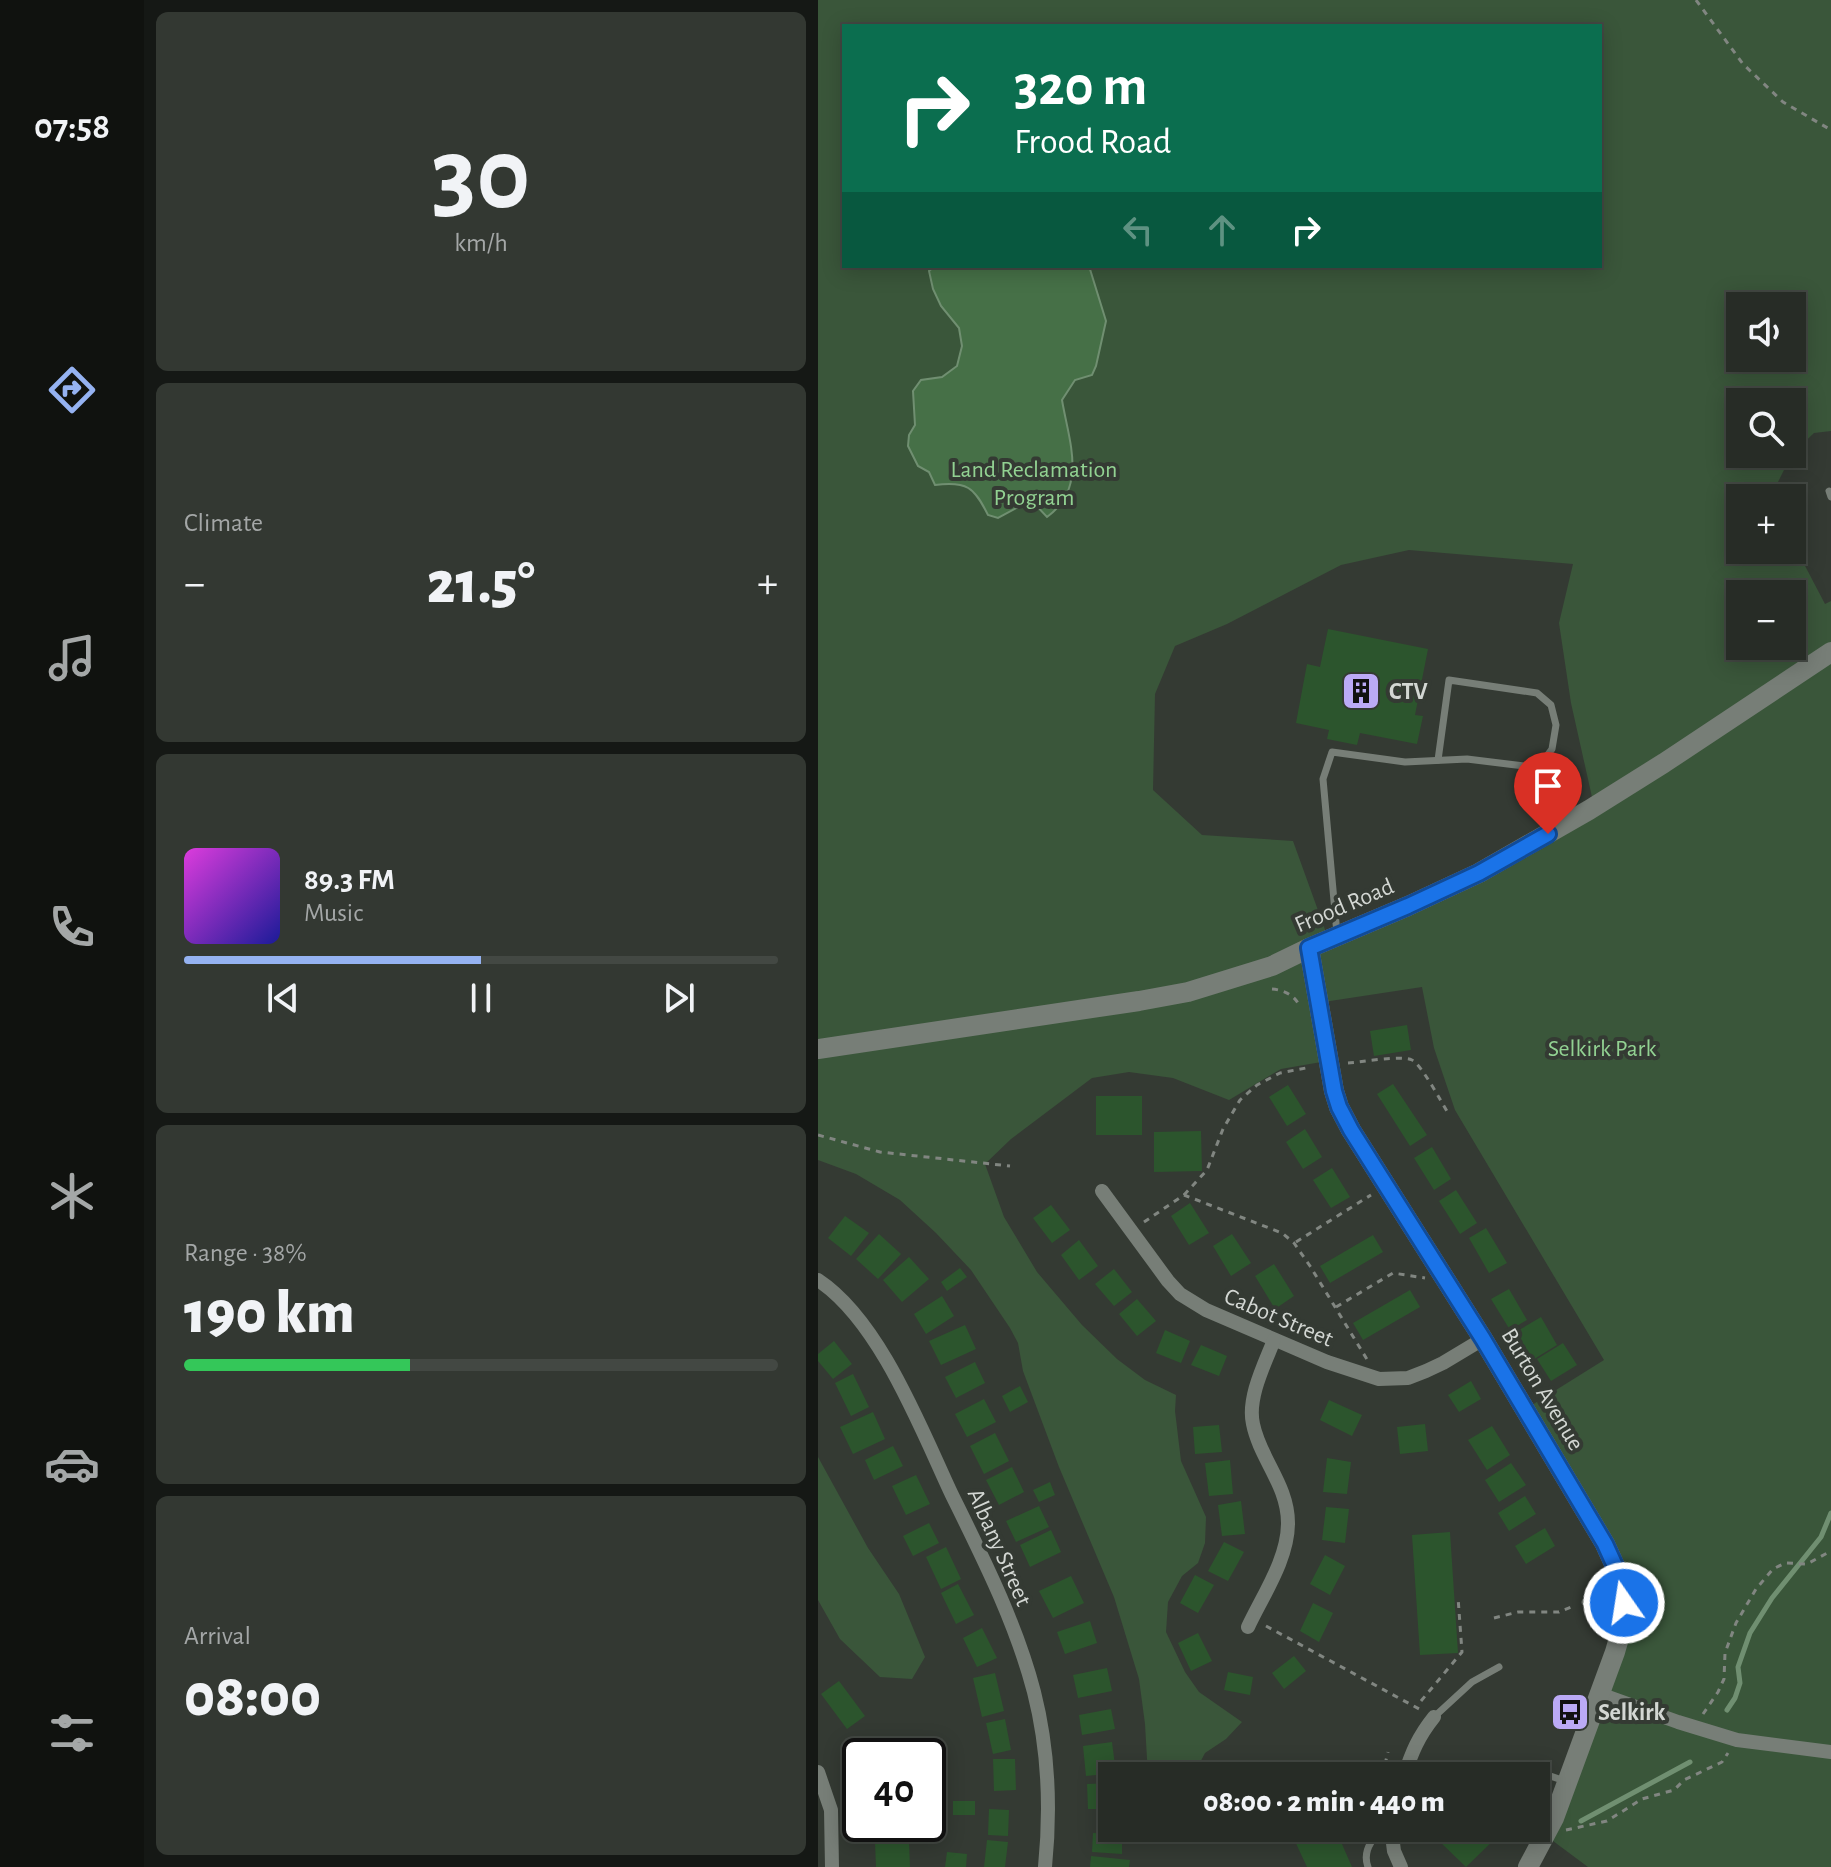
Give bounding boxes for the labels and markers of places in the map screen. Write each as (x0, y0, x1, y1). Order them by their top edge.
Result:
building icon: CTV (1340, 670, 1382, 712)
place label: CTV (1389, 680, 1428, 704)
pin (1514, 752, 1582, 834)
bus stop icon: Selkirk (1549, 1691, 1591, 1733)
place label: Selkirk (1598, 1701, 1665, 1725)

